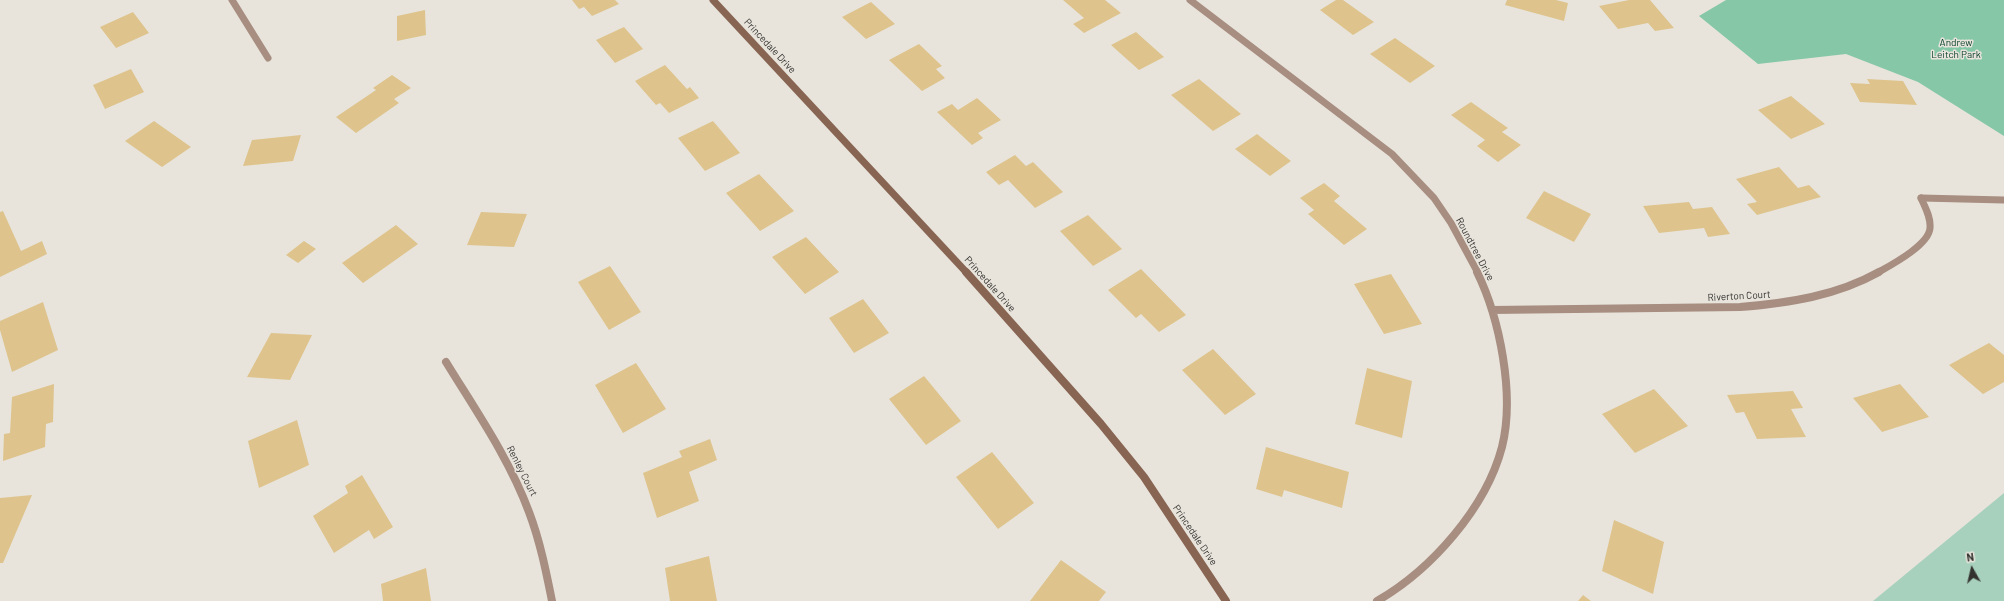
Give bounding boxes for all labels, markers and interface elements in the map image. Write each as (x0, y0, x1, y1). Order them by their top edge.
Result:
street label: Princedale Drive (742, 16, 798, 76)
park label: Andrew Leitch Park (1931, 37, 1981, 60)
street label: Roundtree Drive (1453, 215, 1497, 283)
street label: Princedale Drive (962, 254, 1018, 314)
street label: Riverton Court (1707, 288, 1771, 304)
street label: Renley Court (504, 444, 540, 498)
street label: Princedale Drive (1170, 502, 1220, 568)
north arrow (1952, 549, 1992, 589)
text: N (1966, 550, 1975, 564)

